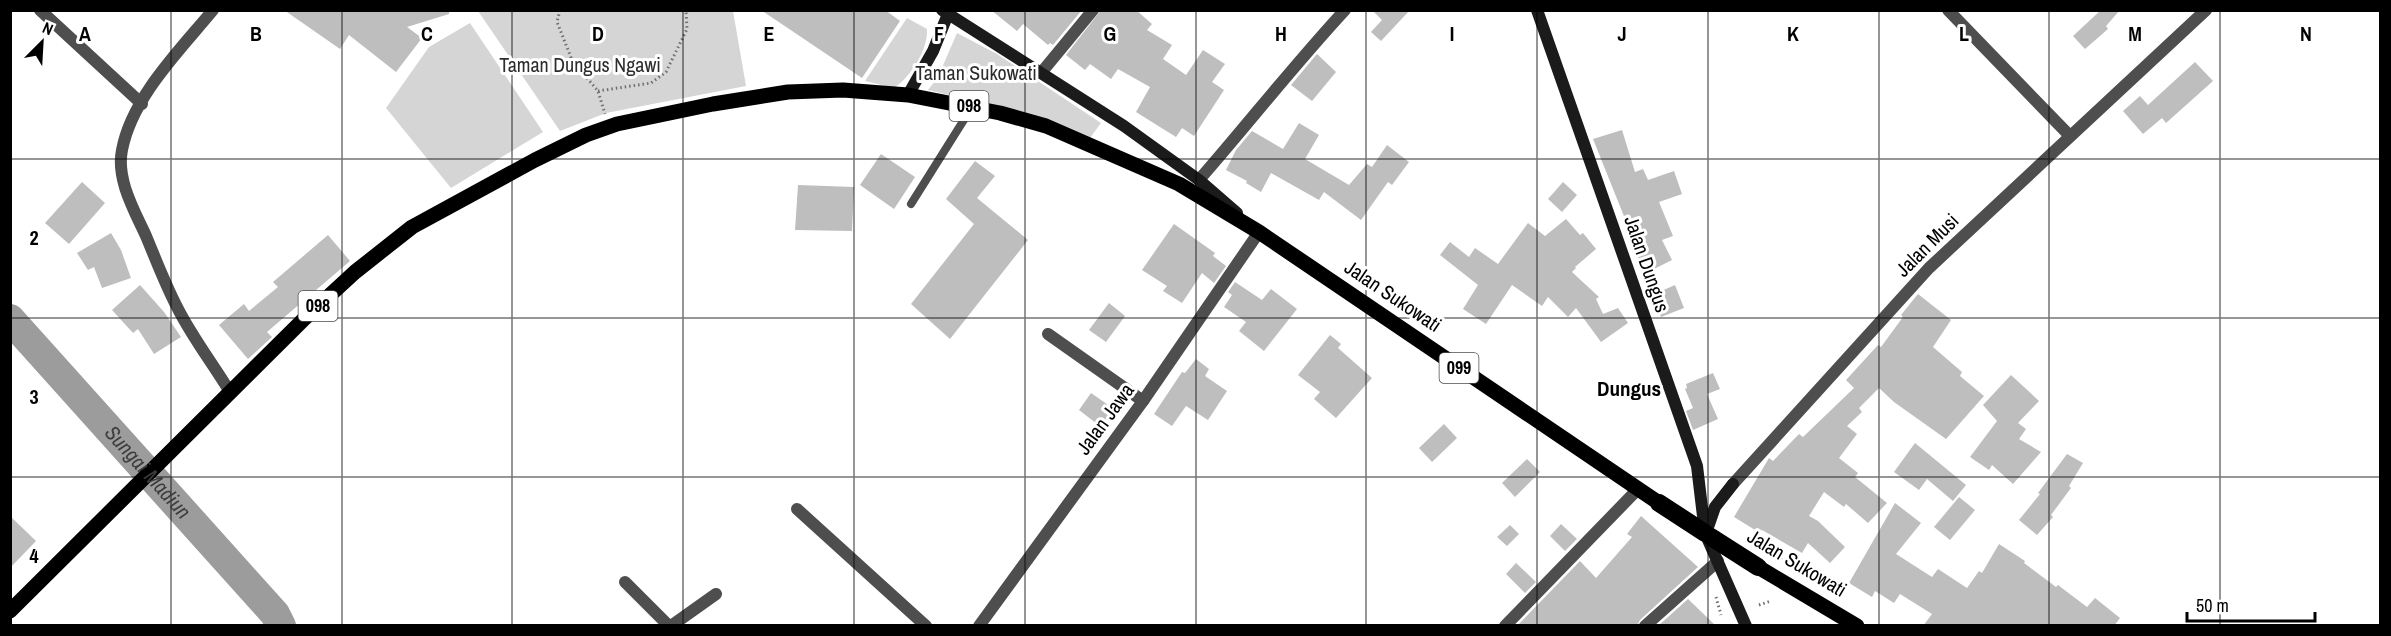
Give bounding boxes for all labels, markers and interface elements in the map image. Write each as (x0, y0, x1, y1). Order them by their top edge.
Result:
north arrow (12, 12, 72, 72)
text: N (39, 16, 57, 40)
text: A (79, 20, 91, 47)
text: B (250, 20, 262, 47)
text: C (421, 20, 433, 47)
text: D (592, 20, 604, 47)
text: E (764, 20, 775, 47)
text: F (934, 20, 944, 47)
text: G (1104, 20, 1116, 47)
text: H (1275, 20, 1287, 47)
text: I (1450, 20, 1454, 47)
text: J (1617, 20, 1627, 47)
text: K (1787, 20, 1799, 47)
text: L (1959, 20, 1969, 47)
text: M (2128, 20, 2142, 47)
text: N (2300, 20, 2312, 47)
park label: Taman Dungus Ngawi (499, 51, 661, 78)
park label: Taman Sukowati (915, 59, 1037, 86)
road number: 098 (950, 91, 988, 121)
street label: Jalan Musi (1889, 207, 1964, 282)
street label: Jalan Dungus (1618, 212, 1677, 316)
text: 2 (29, 224, 39, 251)
street label: Jalan Sukowati (1340, 253, 1447, 338)
road number: 098 (298, 291, 338, 321)
road number: 099 (1440, 353, 1478, 383)
district label: Dungus (1597, 374, 1661, 403)
street label: Jalan Jawa (1070, 378, 1140, 460)
text: 3 (29, 383, 39, 410)
water label: Sungai Madiun (98, 419, 198, 525)
street label: Jalan Sukowati (1743, 522, 1852, 603)
text: 4 (29, 542, 39, 569)
scale bar (2187, 585, 2314, 623)
text: 50 m (2196, 593, 2229, 618)

